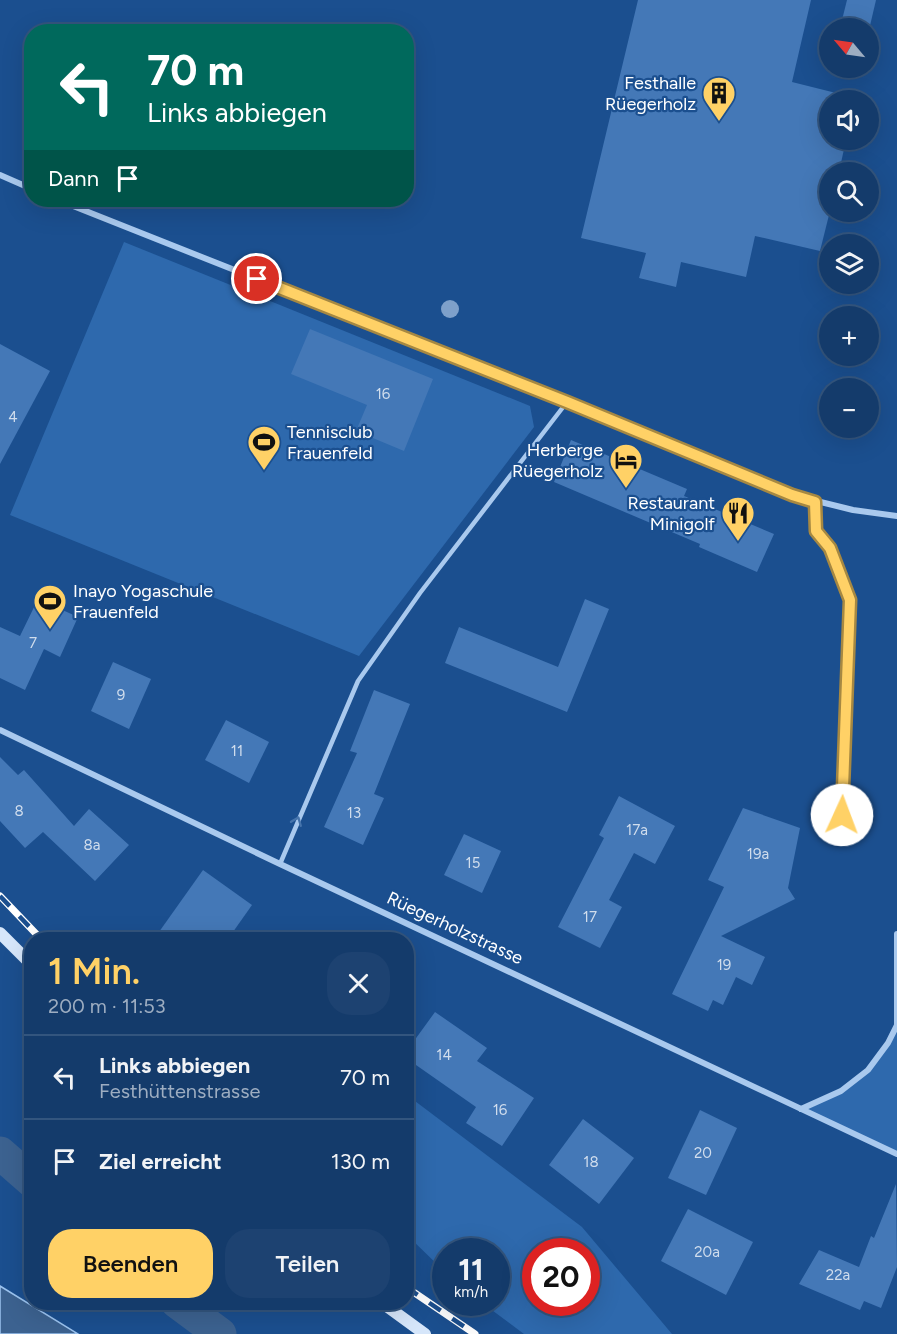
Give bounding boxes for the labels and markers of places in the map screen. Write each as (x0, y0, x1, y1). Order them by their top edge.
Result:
place label: Festhalle Rüegerholz (605, 72, 696, 115)
building icon: Festhalle Rüegerholz (701, 75, 737, 122)
pin (231, 253, 282, 304)
place label: Tennisclub Frauenfeld (287, 421, 373, 464)
sports icon: Tennisclub Frauenfeld (246, 424, 282, 471)
place label: Herberge Rüegerholz (512, 439, 603, 482)
hotel icon: Herberge Rüegerholz (608, 442, 644, 489)
place label: Restaurant Minigolf (627, 492, 715, 535)
restaurant icon: Restaurant Minigolf (720, 495, 756, 542)
place label: Inayo Yogaschule Frauenfeld (73, 580, 213, 623)
sports icon: Inayo Yogaschule Frauenfeld (32, 583, 68, 630)

